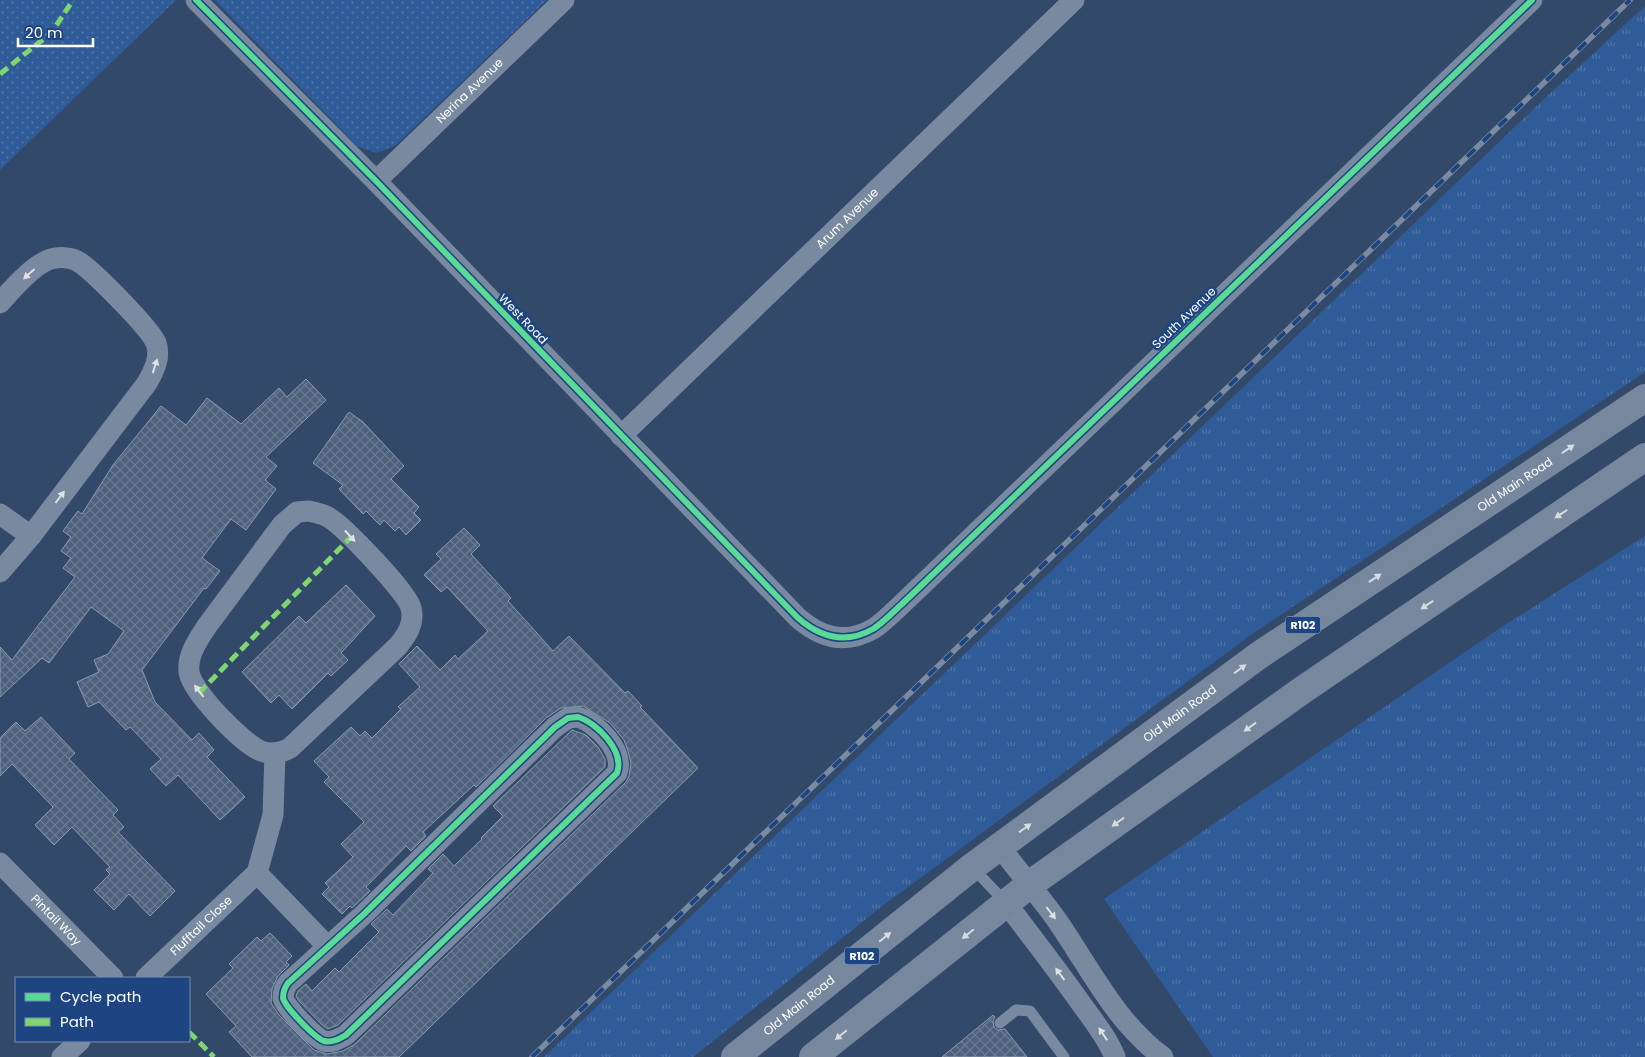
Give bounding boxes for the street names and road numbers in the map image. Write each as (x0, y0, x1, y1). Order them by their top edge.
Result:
street label: Nerina Avenue (432, 54, 507, 127)
street label: Arum Avenue (812, 184, 882, 252)
street label: South Avenue (1148, 283, 1219, 352)
street label: West Road (495, 290, 552, 348)
street label: Old Main Road (1474, 453, 1556, 516)
road number: R102 (1286, 616, 1320, 634)
street label: Old Main Road (1139, 681, 1220, 746)
street label: Pintail Way (27, 890, 86, 949)
street label: Flufftail Close (166, 892, 236, 959)
road number: R102 (844, 948, 880, 964)
street label: Old Main Road (759, 971, 838, 1039)

